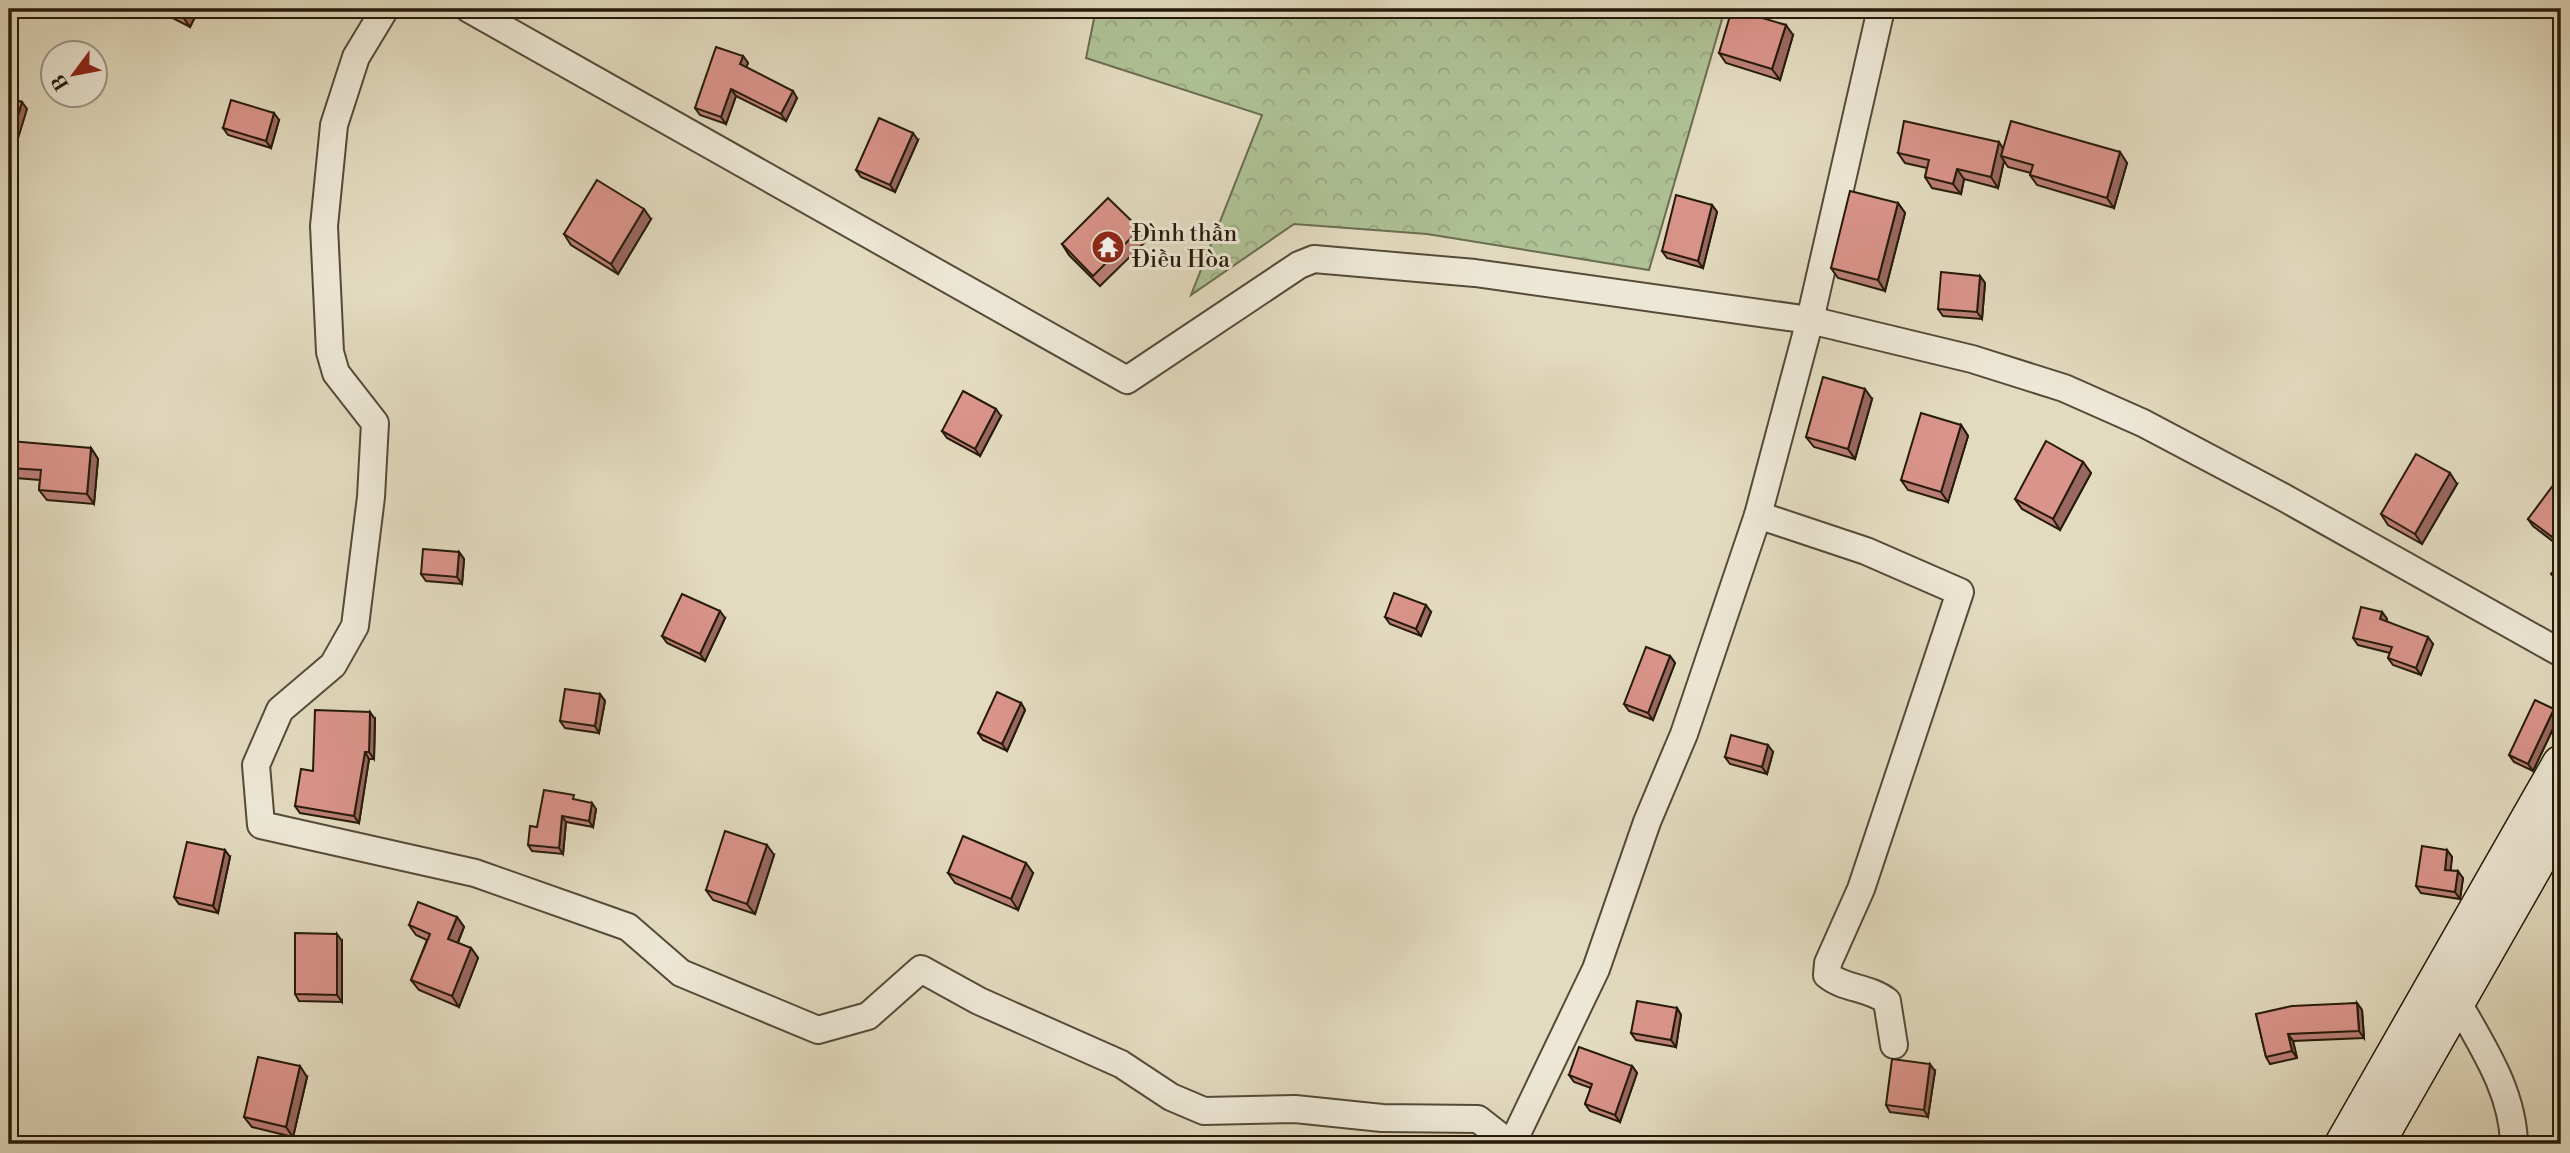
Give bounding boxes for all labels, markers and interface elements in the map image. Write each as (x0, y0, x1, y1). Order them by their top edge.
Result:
north arrow (38, 38, 108, 108)
text: B (46, 70, 74, 95)
place label: Đình thần Điều Hòa (1132, 220, 1237, 274)
temple icon: Đình thần Điều Hòa (1089, 228, 1127, 266)

